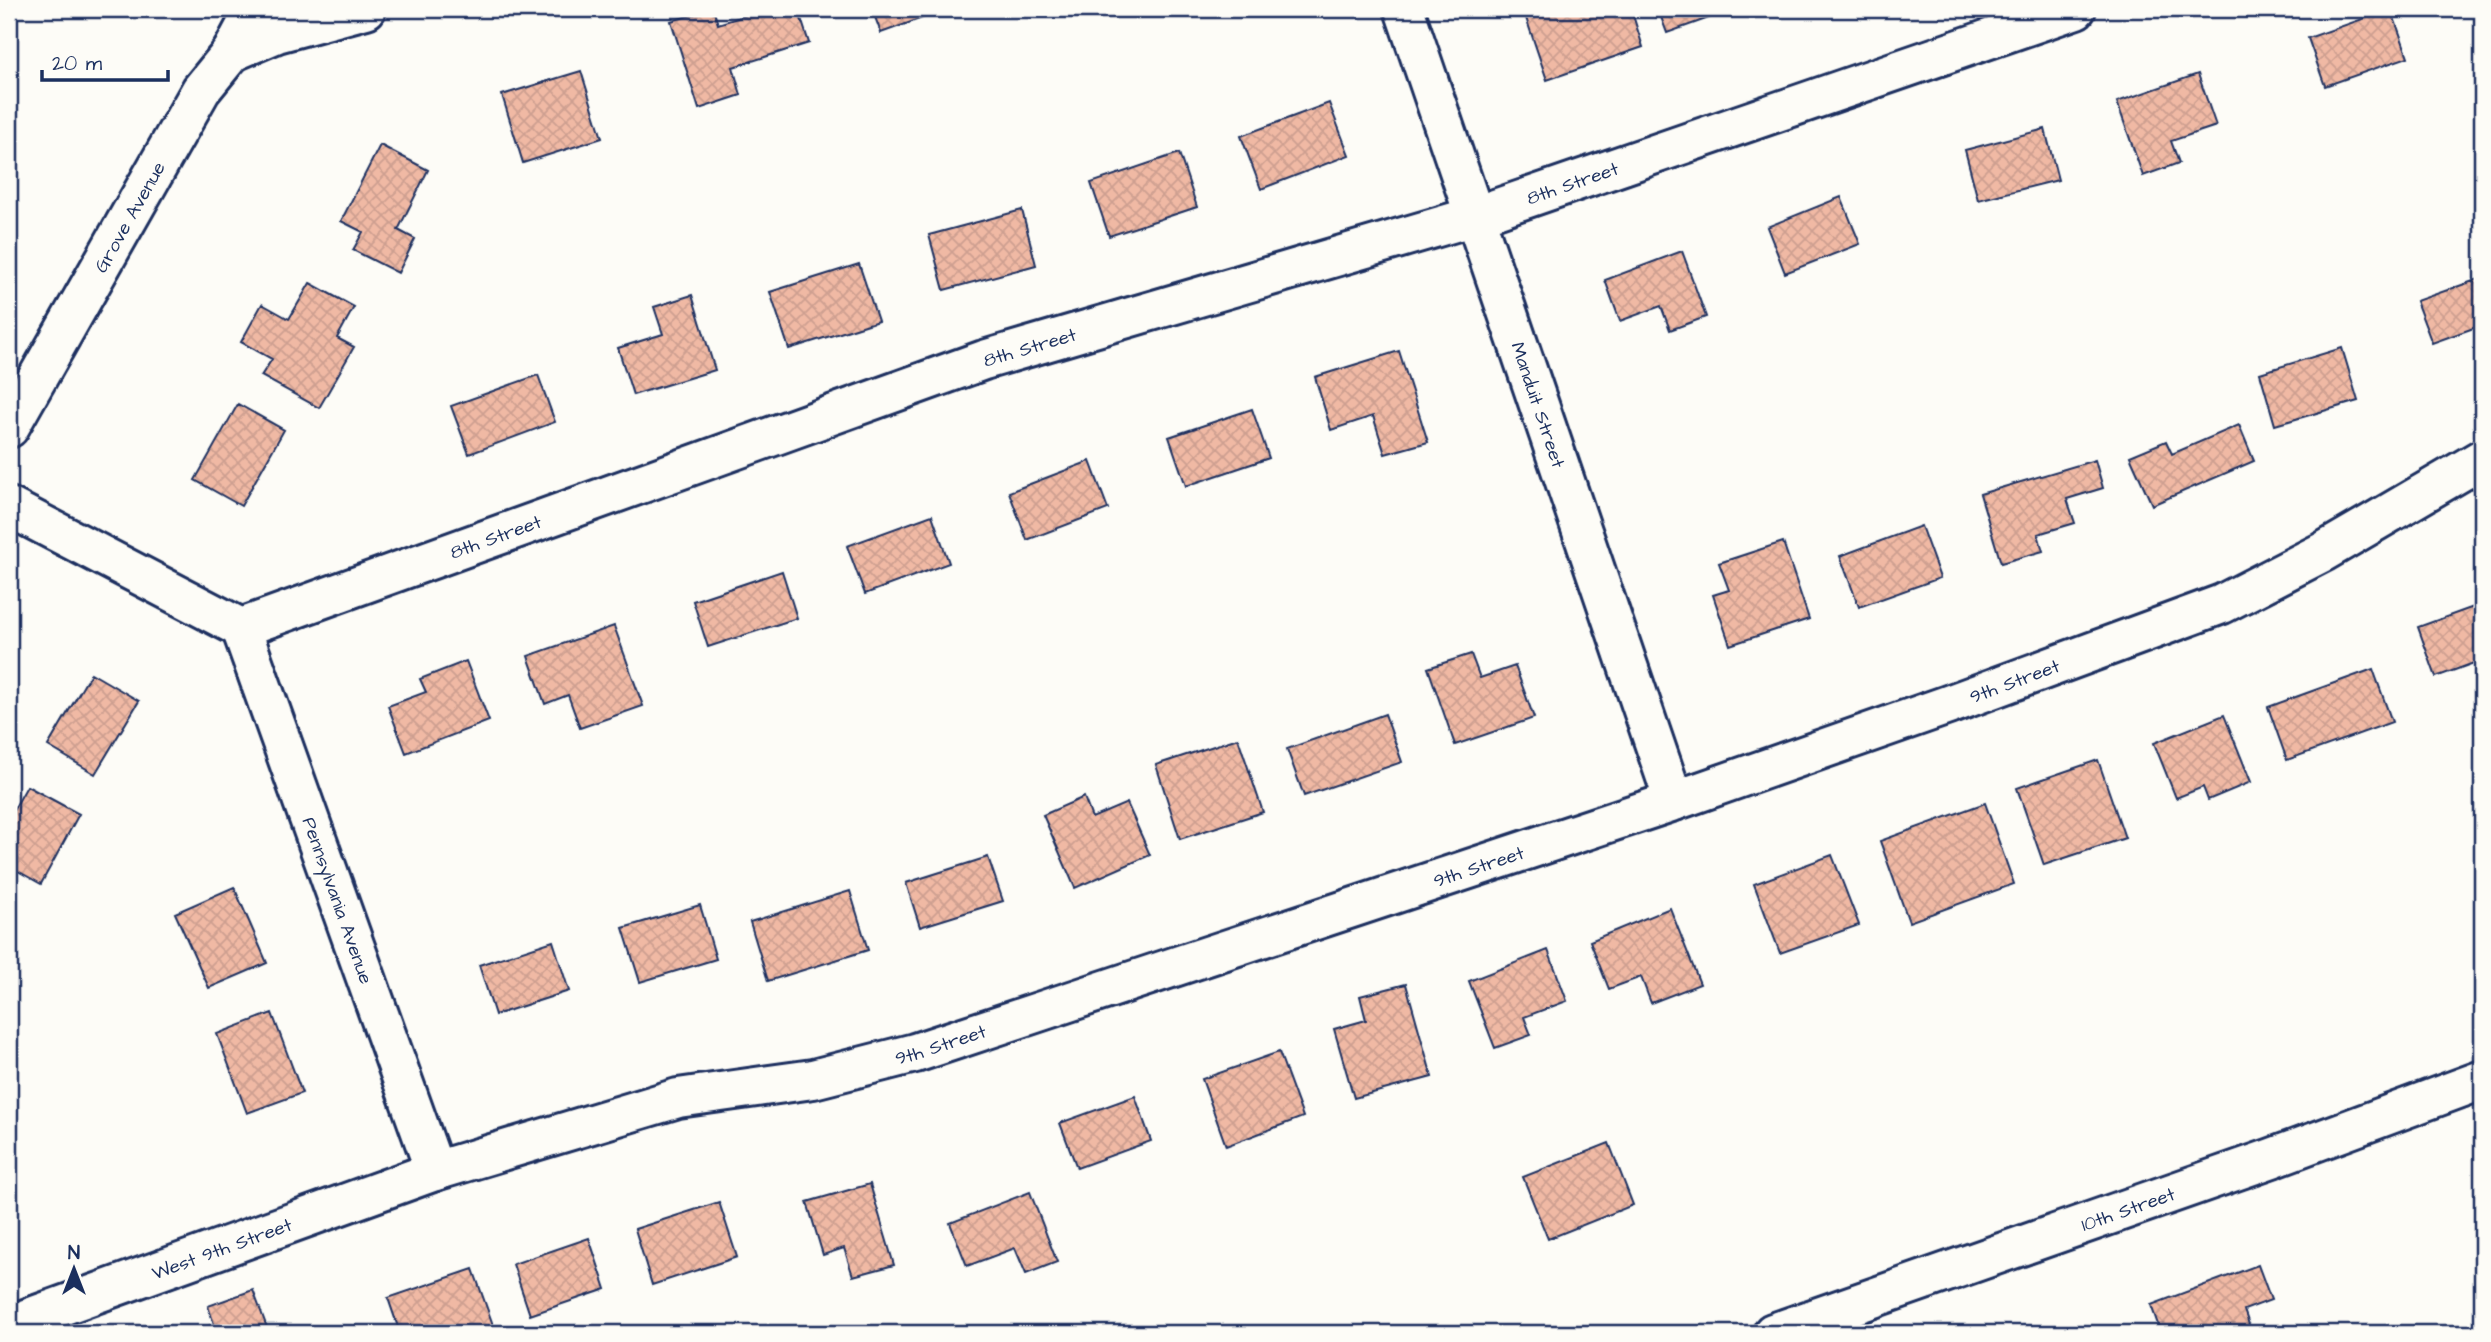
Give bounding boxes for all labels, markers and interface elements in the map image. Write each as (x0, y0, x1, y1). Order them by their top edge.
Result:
scale bar (42, 38, 168, 82)
text: 20 m (52, 49, 103, 78)
street label: 8th Street (1523, 155, 1623, 212)
street label: Grove Avenue (88, 157, 173, 278)
street label: 8th Street (980, 322, 1080, 374)
street label: Manduit Street (1504, 339, 1571, 472)
street label: 8th Street (446, 509, 546, 567)
street label: 9th Street (1966, 653, 2064, 711)
street label: Pennsylvania Avenue (295, 814, 379, 988)
street label: 9th Street (1430, 840, 1528, 895)
street label: 9th Street (892, 1018, 990, 1073)
street label: 10th Street (2078, 1181, 2179, 1239)
street label: West 9th Street (148, 1212, 296, 1287)
north arrow (38, 1234, 108, 1304)
text: N (68, 1240, 80, 1267)

